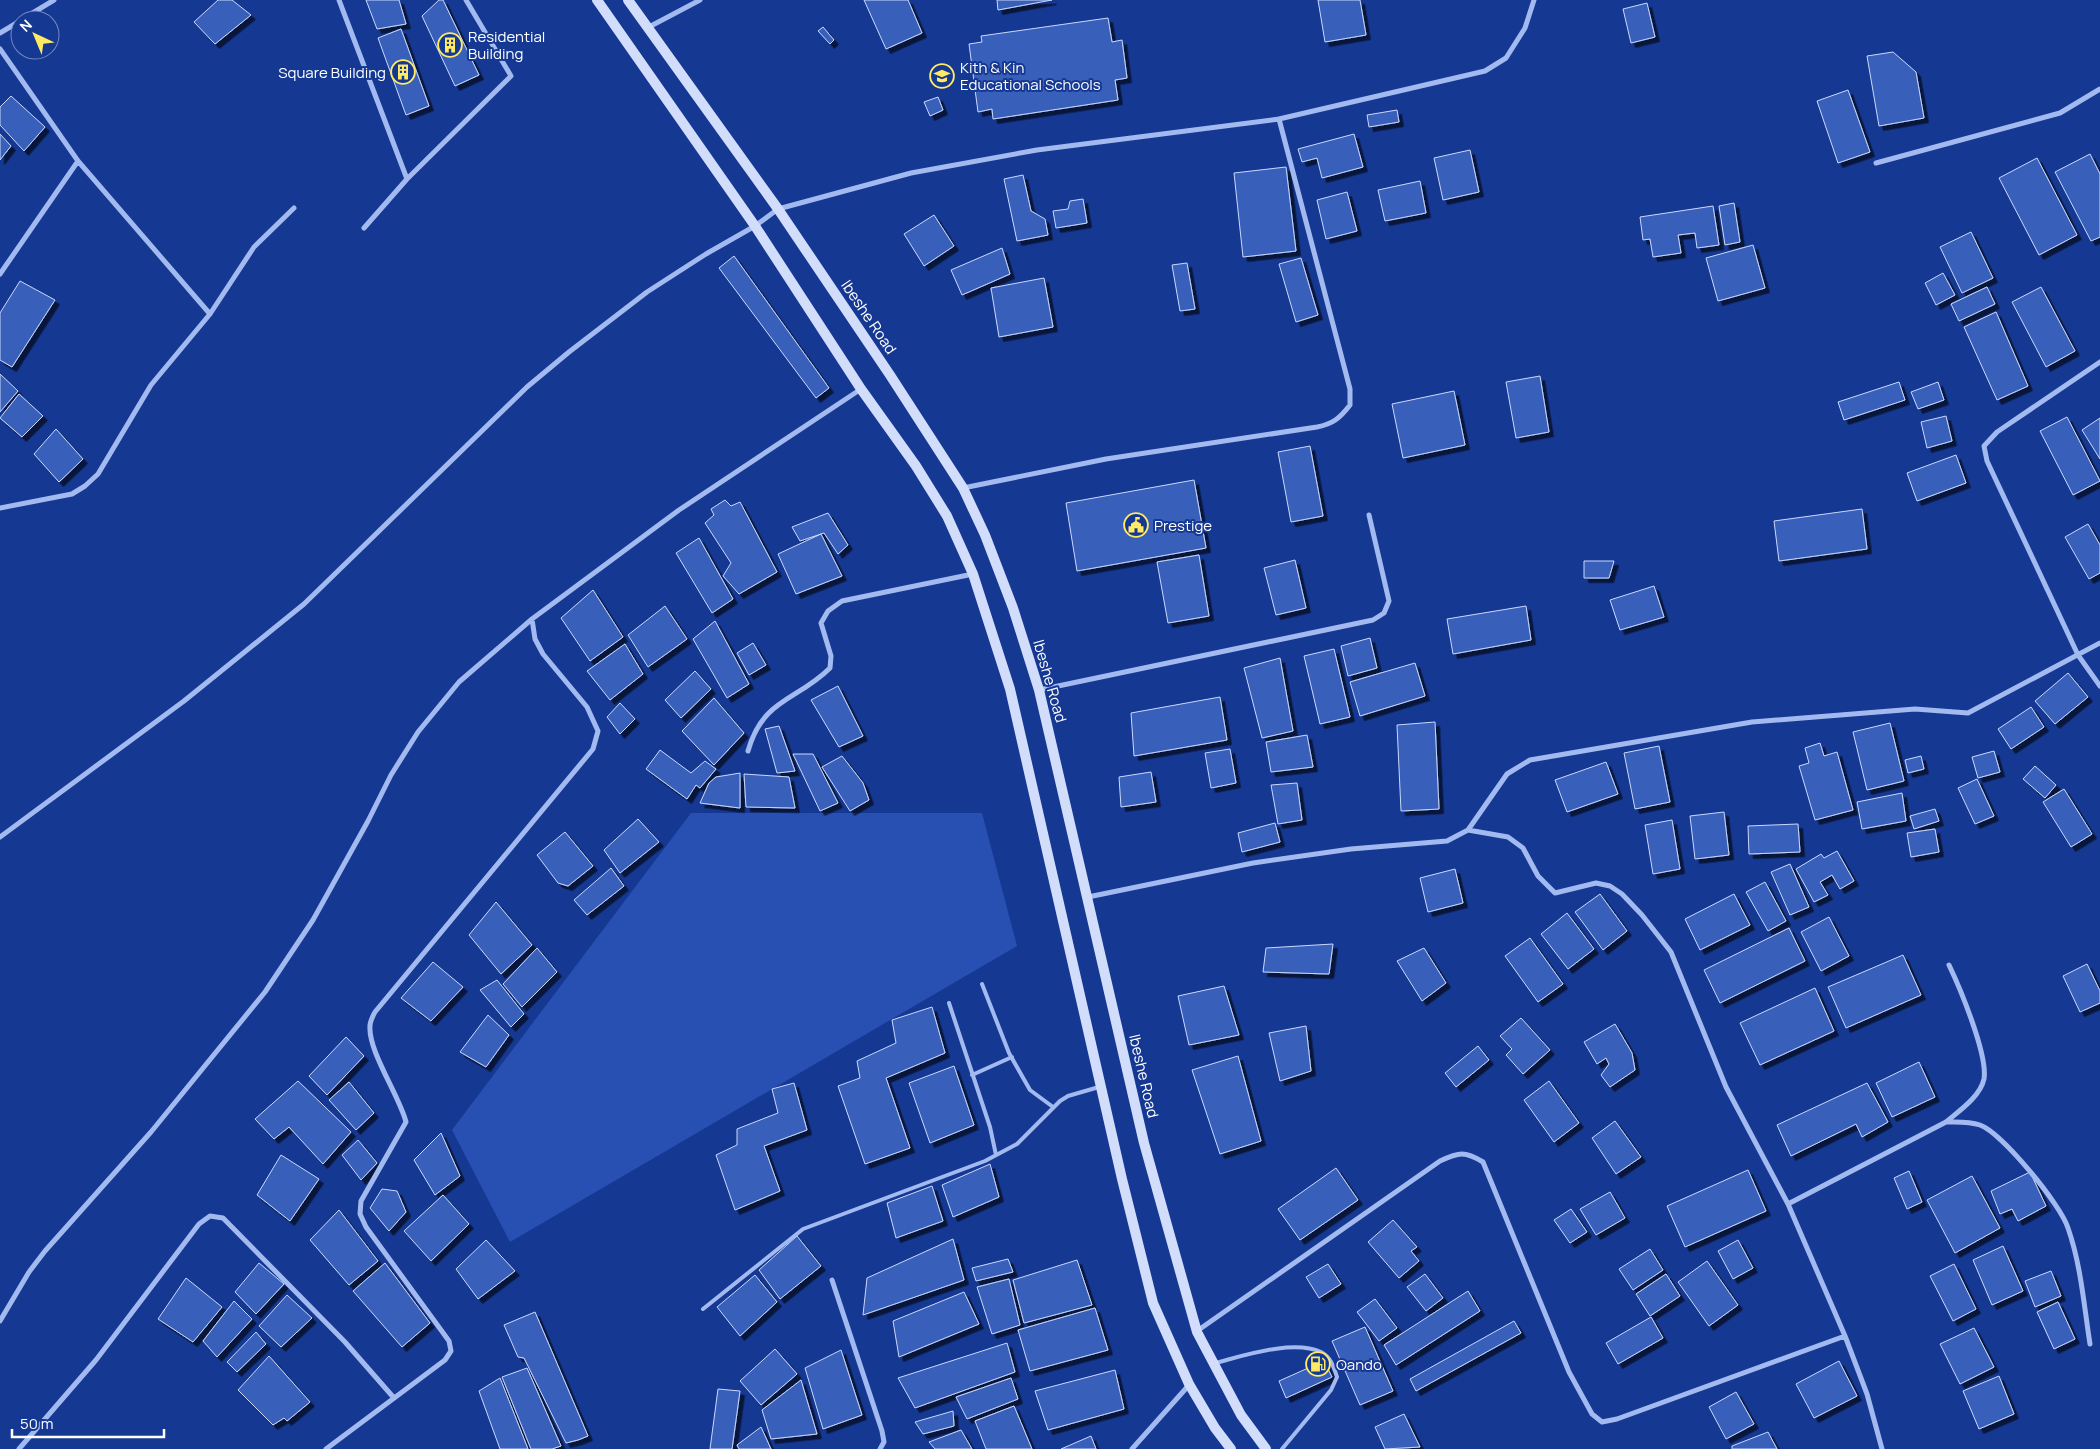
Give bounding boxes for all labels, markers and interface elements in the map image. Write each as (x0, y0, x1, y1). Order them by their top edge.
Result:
north arrow (10, 10, 60, 60)
text: N (15, 15, 36, 36)
place label: Residential Building (468, 26, 545, 64)
building icon: Residential Building (437, 32, 463, 58)
place label: Kith & Kin Educational Schools (960, 57, 1101, 95)
building icon: Square Building (390, 59, 416, 85)
place label: Square Building (278, 62, 386, 83)
school or university icon: Kith & Kin Educational Schools (929, 63, 955, 89)
street label: Ibeshe Road (836, 276, 902, 358)
public building icon: Prestige (1123, 512, 1149, 538)
place label: Prestige (1154, 515, 1212, 536)
street label: Ibeshe Road (1028, 637, 1072, 725)
street label: Ibeshe Road (1124, 1032, 1164, 1120)
fuel station icon: Oando (1305, 1351, 1331, 1377)
place label: Oando (1336, 1354, 1382, 1375)
scale bar (12, 1406, 165, 1438)
text: 50 m (20, 1413, 54, 1434)

